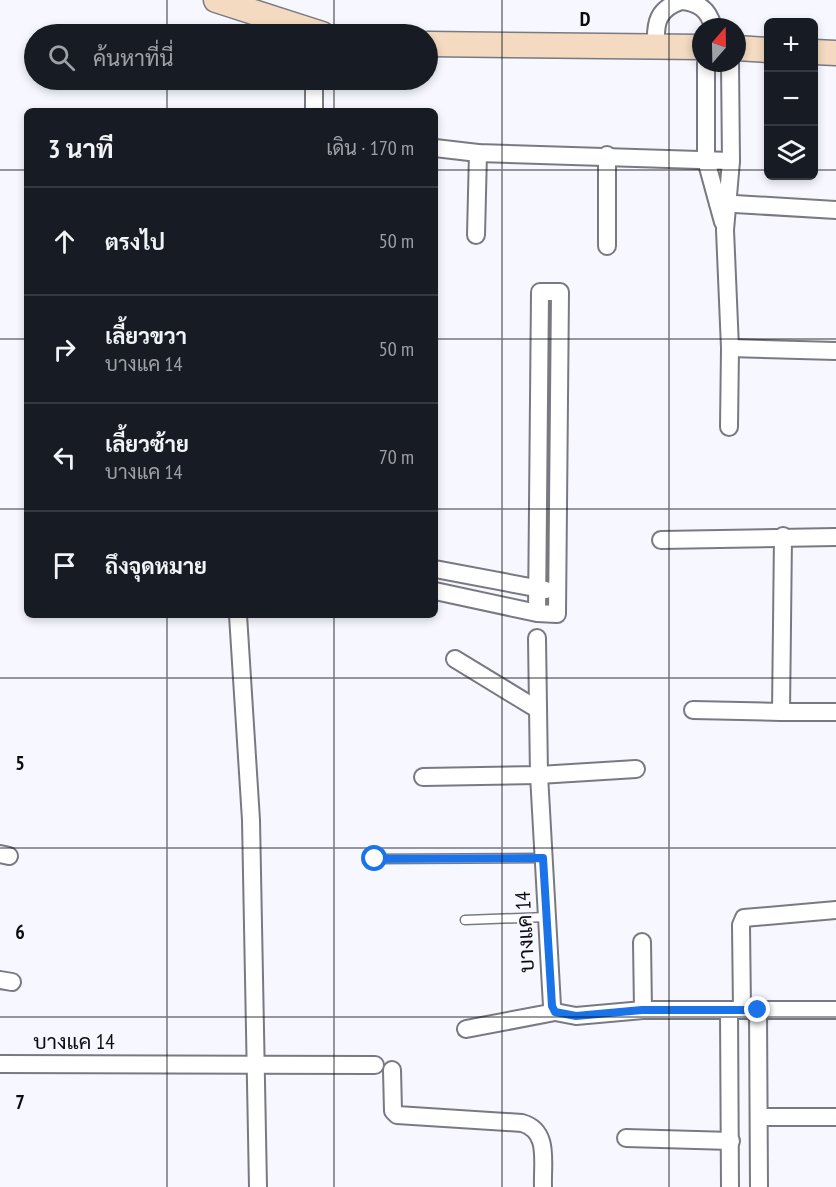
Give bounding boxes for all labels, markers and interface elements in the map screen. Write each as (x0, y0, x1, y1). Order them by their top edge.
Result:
text: D (580, 6, 591, 32)
north arrow (692, 18, 746, 72)
map controls (764, 18, 818, 180)
button: + (764, 18, 818, 72)
search box (24, 24, 438, 90)
icon: search (45, 41, 78, 74)
text: ค้นหาที่นี่ (93, 44, 173, 72)
button: − (764, 72, 818, 126)
button: layers (764, 126, 818, 180)
text: 3 นาที (48, 132, 114, 165)
text: เดิน · 170 m (326, 135, 414, 161)
icon: ahead (48, 225, 81, 258)
text: ตรงไป (105, 228, 165, 256)
text: 50 m (379, 228, 414, 254)
text: เลี้ยวขวา (105, 322, 187, 350)
icon: right (48, 333, 81, 366)
text: 50 m (379, 336, 414, 362)
text: บางแค 14 (105, 351, 183, 377)
text: เลี้ยวซ้าย (105, 430, 189, 458)
icon: left (48, 441, 81, 474)
text: 70 m (379, 444, 414, 470)
text: บางแค 14 (105, 459, 183, 485)
icon: arrive (48, 549, 81, 582)
text: ถึงจุดหมาย (105, 552, 207, 580)
text: 5 (15, 750, 25, 776)
route start (361, 845, 387, 871)
street label: บางแค 14 (509, 890, 540, 973)
text: 6 (15, 919, 25, 945)
route end (744, 996, 770, 1022)
street label: บางแค 14 (33, 1028, 115, 1055)
text: 7 (15, 1089, 25, 1115)

